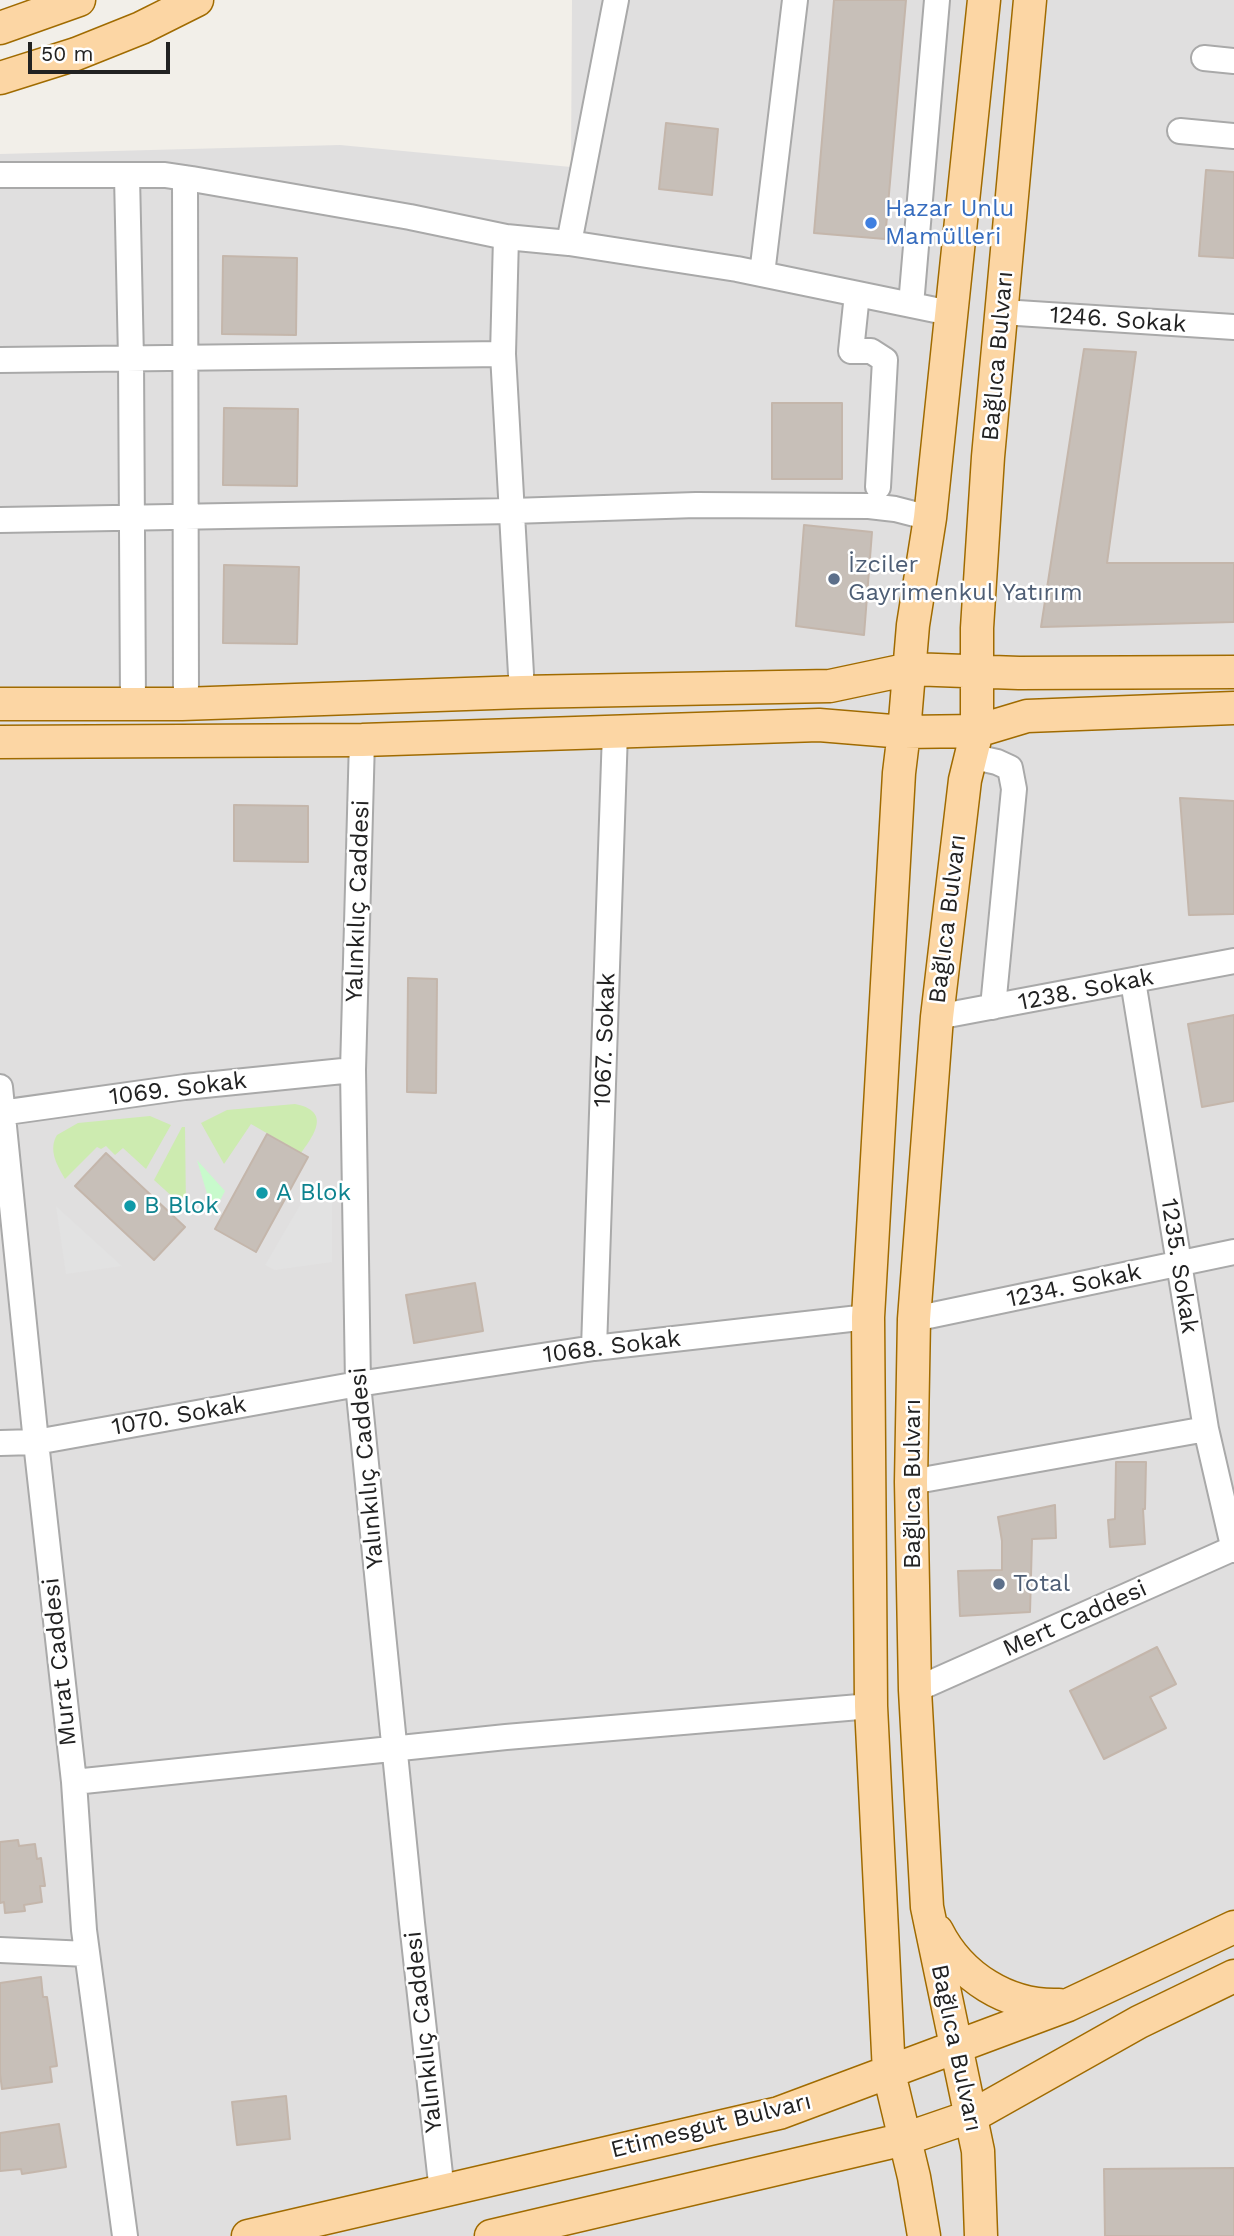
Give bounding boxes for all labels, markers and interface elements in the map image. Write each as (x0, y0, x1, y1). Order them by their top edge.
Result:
scale bar (32, 28, 173, 72)
text: 50 m (41, 41, 93, 66)
place label: Hazar Unlu Mamülleri (885, 195, 1014, 251)
marker: Hazar Unlu Mamülleri (863, 215, 879, 231)
street label: Bağlıca Bulvarı (976, 270, 1020, 442)
street label: 1246. Sokak (1049, 301, 1187, 339)
place label: İzciler Gayrimenkul Yatırım (848, 551, 1083, 607)
marker: İzciler Gayrimenkul Yatırım (826, 571, 842, 587)
street label: Yalınkılıç Caddesi (340, 799, 376, 1003)
street label: Bağlıca Bulvarı (923, 833, 973, 1005)
street label: 1238. Sokak (1016, 963, 1156, 1017)
street label: 1067. Sokak (588, 972, 622, 1108)
street label: 1069. Sokak (108, 1066, 248, 1112)
place label: A Blok (276, 1179, 351, 1207)
marker: A Blok (254, 1185, 270, 1201)
place label: B Blok (144, 1192, 219, 1220)
street label: 1235. Sokak (1154, 1196, 1204, 1336)
marker: B Blok (122, 1198, 138, 1214)
street label: 1234. Sokak (1004, 1258, 1144, 1314)
street label: 1068. Sokak (541, 1324, 683, 1370)
street label: Yalınkılıç Caddesi (344, 1366, 390, 1570)
street label: 1070. Sokak (110, 1390, 248, 1442)
street label: Bağlıca Bulvarı (899, 1399, 927, 1569)
place label: Total (1013, 1570, 1070, 1598)
street label: Mert Caddesi (999, 1574, 1151, 1664)
street label: Murat Caddesi (37, 1576, 83, 1748)
marker: Total (991, 1576, 1007, 1592)
street label: Yalınkılıç Caddesi (399, 1930, 449, 2134)
street label: Bağlıca Bulvarı (924, 1962, 988, 2134)
street label: Etimesgut Bulvarı (608, 2087, 814, 2165)

